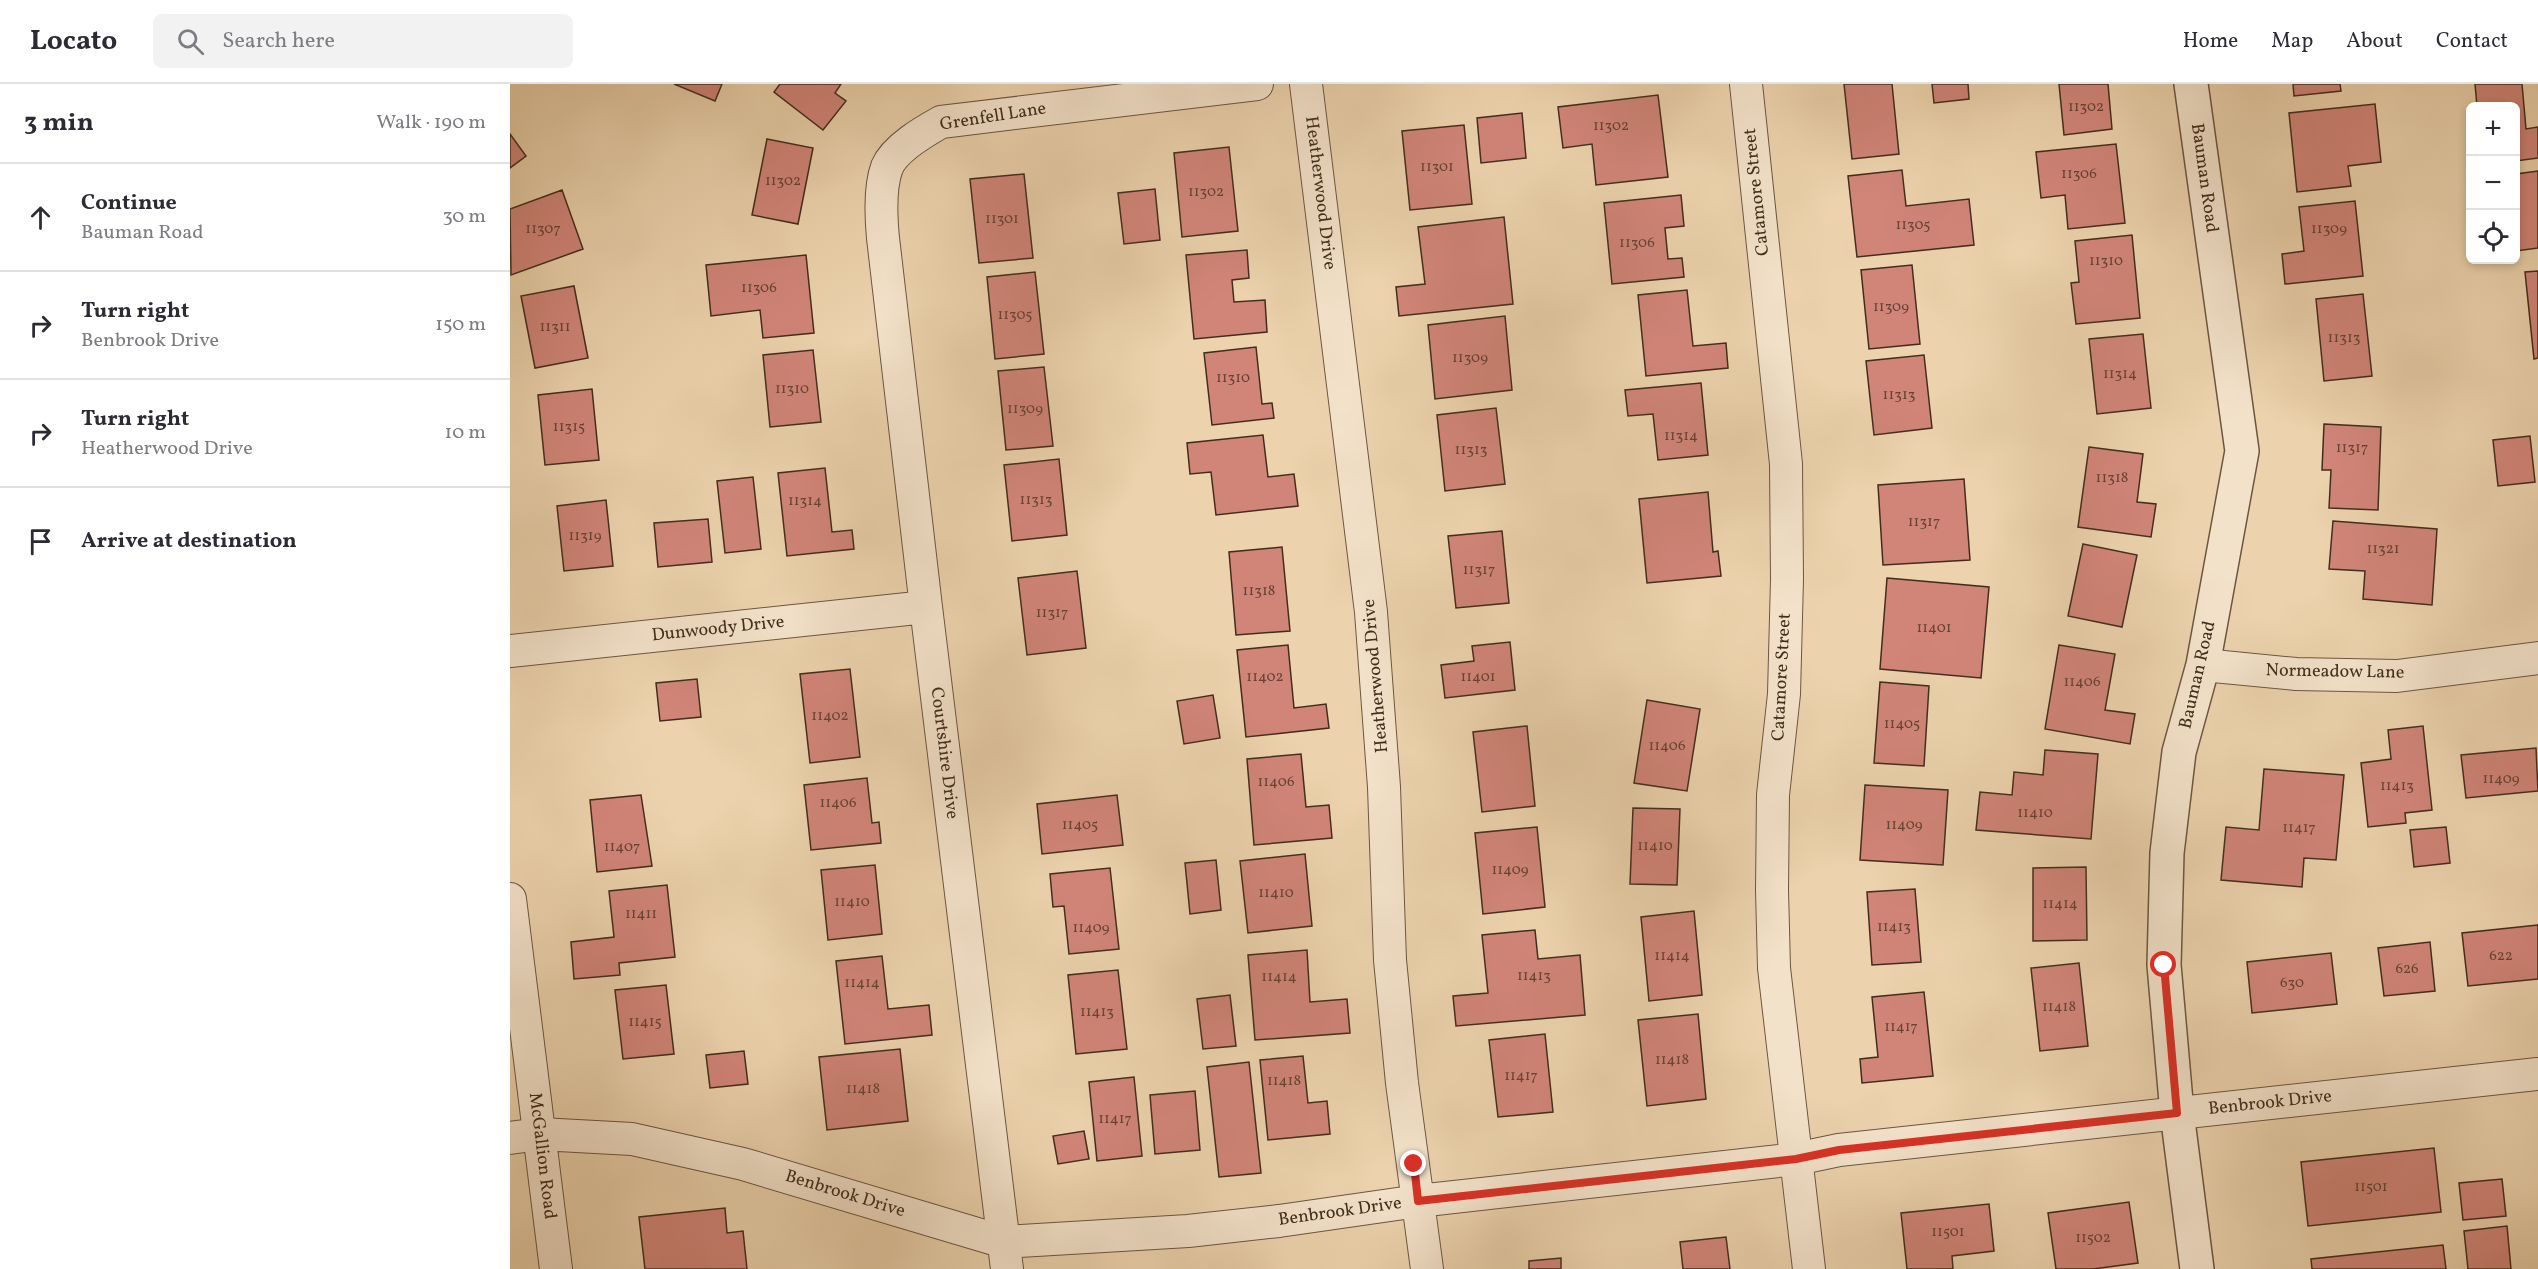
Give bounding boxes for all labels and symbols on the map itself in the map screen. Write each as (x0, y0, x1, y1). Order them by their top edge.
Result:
street label: Grenfell Lane (938, 96, 1048, 138)
house number: 11302 (2068, 97, 2104, 118)
street label: Heatherwood Drive (1298, 115, 1342, 271)
house number: 11302 (1593, 116, 1629, 137)
street label: Bauman Road (2184, 122, 2224, 234)
street label: Catamore Street (1738, 127, 1776, 257)
house number: 11301 (1420, 157, 1454, 178)
house number: 11306 (2061, 164, 2097, 185)
house number: 11302 (765, 171, 801, 192)
house number: 11302 (1188, 182, 1224, 203)
house number: 11301 (985, 209, 1019, 230)
house number: 11305 (1895, 215, 1931, 236)
house number: 11307 (525, 219, 561, 240)
house number: 11309 (2311, 219, 2347, 240)
house number: 11306 (1619, 233, 1655, 254)
house number: 11310 (2089, 251, 2123, 272)
house number: 11306 (741, 278, 777, 299)
house number: 11309 (1873, 297, 1909, 318)
house number: 11305 (997, 305, 1033, 326)
house number: 11311 (540, 317, 570, 338)
house number: 11313 (2328, 328, 2360, 349)
house number: 11309 (1452, 348, 1488, 369)
house number: 11314 (2103, 364, 2137, 385)
house number: 11310 (1216, 368, 1250, 389)
house number: 11310 (775, 379, 809, 400)
house number: 11313 (1883, 385, 1915, 406)
house number: 11309 (1007, 399, 1043, 420)
house number: 11315 (553, 417, 585, 438)
house number: 11314 (1664, 426, 1698, 447)
house number: 11317 (2336, 438, 2368, 459)
house number: 11313 (1455, 440, 1487, 461)
house number: 11318 (2096, 468, 2128, 489)
house number: 11313 (1020, 490, 1052, 511)
house number: 11314 (788, 491, 822, 512)
house number: 11317 (1908, 512, 1940, 533)
house number: 11319 (569, 526, 602, 547)
house number: 11321 (2366, 539, 2400, 560)
house number: 11317 (1463, 560, 1495, 581)
house number: 11318 (1243, 581, 1275, 602)
street label: Heatherwood Drive (1357, 598, 1395, 754)
house number: 11317 (1036, 603, 1068, 624)
street label: Dunwoody Drive (650, 610, 786, 648)
street label: Catamore Street (1766, 612, 1798, 742)
house number: 11401 (1916, 618, 1952, 639)
street label: Bauman Road (2173, 618, 2223, 732)
street label: Normeadow Lane (2265, 658, 2405, 686)
house number: 11402 (1246, 667, 1284, 688)
house number: 11401 (1460, 667, 1496, 688)
house number: 11406 (2063, 672, 2101, 693)
street label: Courtshire Drive (923, 686, 965, 820)
house number: 11402 (811, 706, 849, 727)
house number: 11405 (1884, 714, 1920, 735)
house number: 11406 (1648, 736, 1686, 757)
house number: 11409 (2482, 769, 2520, 790)
house number: 11406 (1257, 772, 1295, 793)
house number: 11413 (2380, 776, 2414, 797)
house number: 11406 (819, 793, 857, 814)
house number: 11410 (2017, 803, 2053, 824)
house number: 11405 (1062, 815, 1098, 836)
house number: 11409 (1885, 815, 1923, 836)
house number: 11417 (2282, 818, 2316, 839)
house number: 11410 (1637, 836, 1673, 857)
house number: 11407 (604, 837, 640, 858)
house number: 11409 (1491, 860, 1529, 881)
house number: 11410 (1258, 883, 1294, 904)
house number: 11410 (834, 892, 870, 913)
house number: 11414 (2042, 894, 2078, 915)
house number: 11411 (625, 904, 657, 925)
house number: 11413 (1877, 917, 1911, 938)
house number: 11409 (1072, 918, 1110, 939)
house number: 11414 (1654, 946, 1690, 967)
house number: 622 (2489, 946, 2513, 967)
route start (2150, 951, 2176, 977)
house number: 626 (2395, 959, 2419, 980)
house number: 11413 (1517, 966, 1551, 987)
house number: 11414 (1261, 967, 1297, 988)
house number: 11414 (844, 973, 880, 994)
house number: 630 (2280, 973, 2304, 994)
house number: 11418 (2042, 997, 2076, 1018)
house number: 11413 (1080, 1002, 1114, 1023)
house number: 11415 (628, 1012, 662, 1033)
house number: 11417 (1884, 1017, 1918, 1038)
house number: 11418 (1655, 1050, 1689, 1071)
house number: 11417 (1504, 1066, 1538, 1087)
house number: 11418 (1267, 1071, 1301, 1092)
house number: 11418 (846, 1079, 880, 1100)
street label: Benbrook Drive (2207, 1084, 2333, 1122)
street label: McGallion Road (522, 1091, 562, 1221)
house number: 11417 (1098, 1109, 1132, 1130)
route end (1400, 1150, 1426, 1176)
street label: Benbrook Drive (782, 1164, 908, 1224)
house number: 11501 (2354, 1177, 2388, 1198)
street label: Benbrook Drive (1277, 1191, 1403, 1233)
house number: 11501 (1931, 1222, 1965, 1243)
house number: 11502 (2075, 1228, 2111, 1249)

